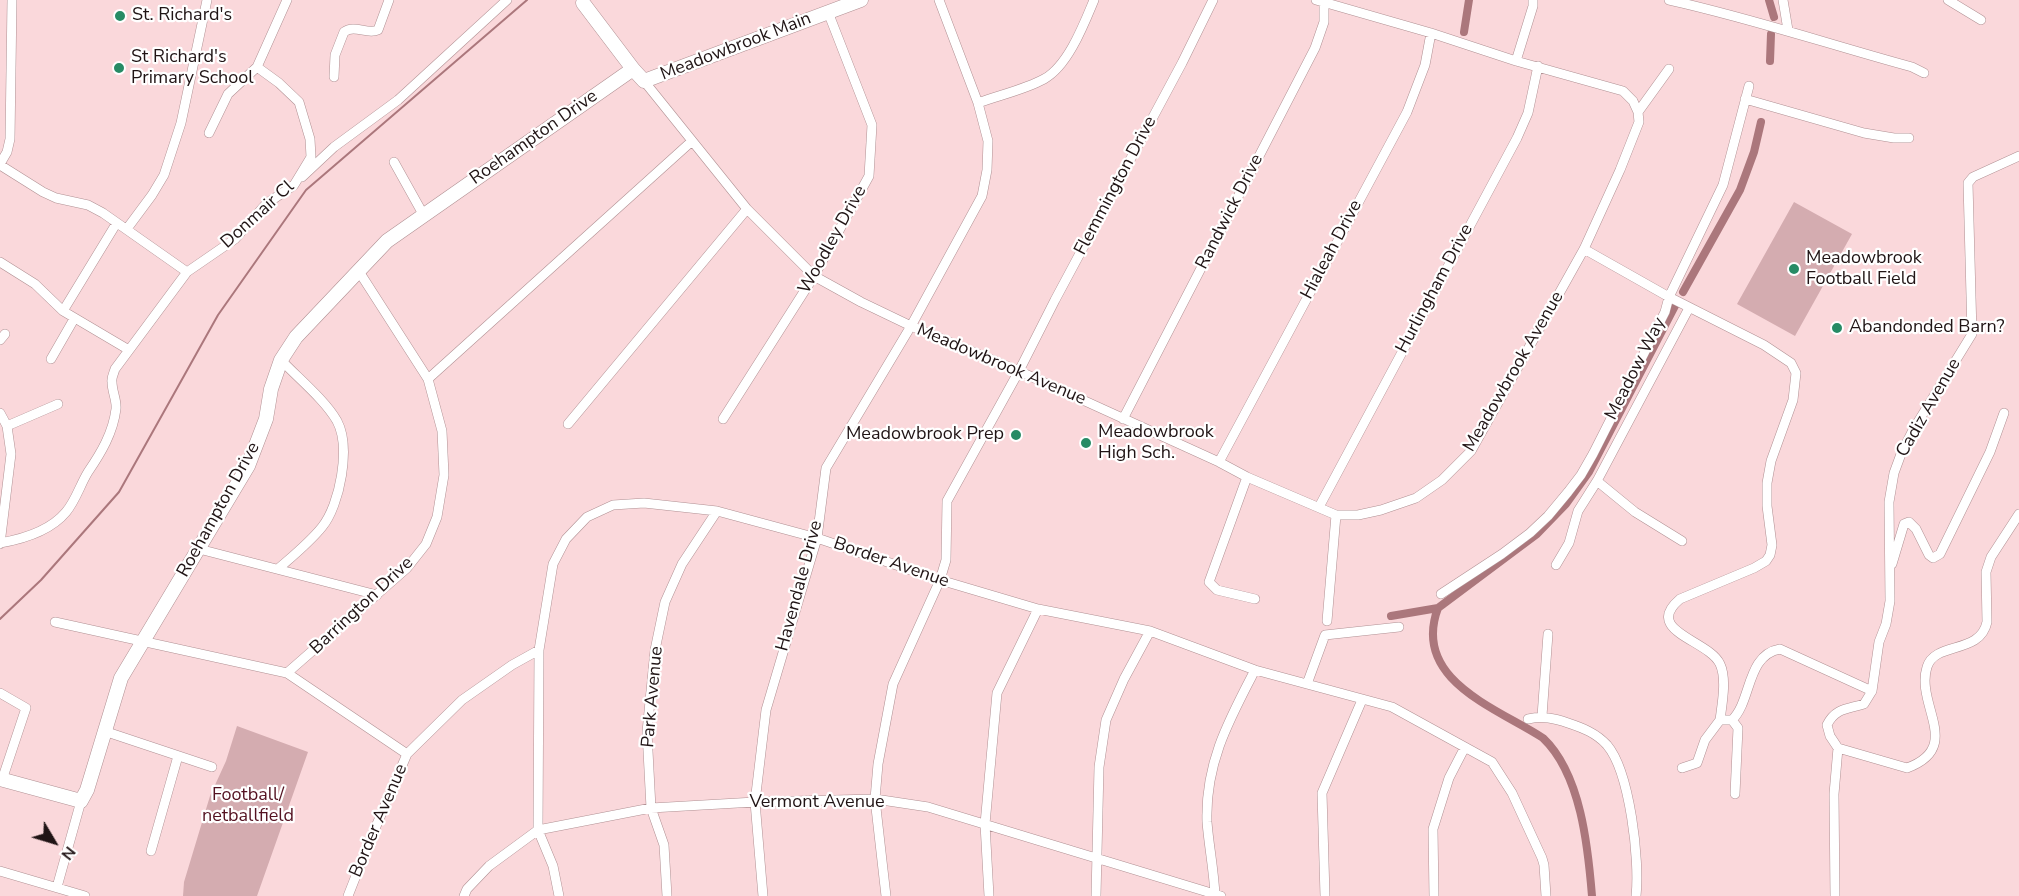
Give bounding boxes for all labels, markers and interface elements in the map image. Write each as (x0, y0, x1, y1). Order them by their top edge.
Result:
place label: St. Richard's (132, 5, 232, 27)
street label: Meadowbrook Main (658, 8, 814, 86)
marker: St. Richard's (113, 9, 127, 23)
place label: St Richard's Primary School (131, 47, 254, 90)
marker: St Richard's Primary School (112, 61, 126, 75)
street label: Roehampton Drive (466, 86, 602, 190)
street label: Flemmington Drive (1070, 113, 1162, 259)
street label: Randwick Drive (1192, 151, 1268, 273)
street label: Donmair Cl (217, 176, 299, 254)
street label: Woodley Drive (794, 182, 872, 298)
street label: Hialeah Drive (1297, 197, 1367, 303)
street label: Hurlingham Drive (1392, 221, 1478, 357)
place label: Meadowbrook Football Field (1806, 248, 1922, 290)
marker: Meadowbrook Football Field (1787, 262, 1801, 276)
street label: Meadowbrook Avenue (1459, 288, 1569, 456)
street label: Meadow Way (1601, 314, 1671, 424)
place label: Abandonded Barn? (1849, 317, 2004, 339)
street label: Meadowbrook Avenue (913, 320, 1089, 410)
marker: Abandonded Barn? (1830, 321, 1844, 335)
street label: Cadiz Avenue (1892, 355, 1966, 461)
place label: Meadowbrook High Sch. (1098, 422, 1214, 464)
place label: Meadowbrook Prep (846, 424, 1004, 446)
marker: Meadowbrook Prep (1009, 428, 1023, 442)
marker: Meadowbrook High Sch. (1079, 436, 1093, 450)
street label: Roehampton Drive (173, 439, 265, 581)
street label: Havendale Drive (772, 518, 828, 654)
street label: Border Avenue (830, 533, 952, 593)
street label: Barrington Drive (306, 553, 418, 659)
street label: Park Avenue (638, 645, 668, 749)
street label: Border Avenue (345, 761, 413, 881)
park label: Football/ netballfield (202, 785, 294, 828)
street label: Vermont Avenue (749, 792, 885, 814)
north arrow (24, 812, 84, 872)
text: N (56, 842, 81, 865)

